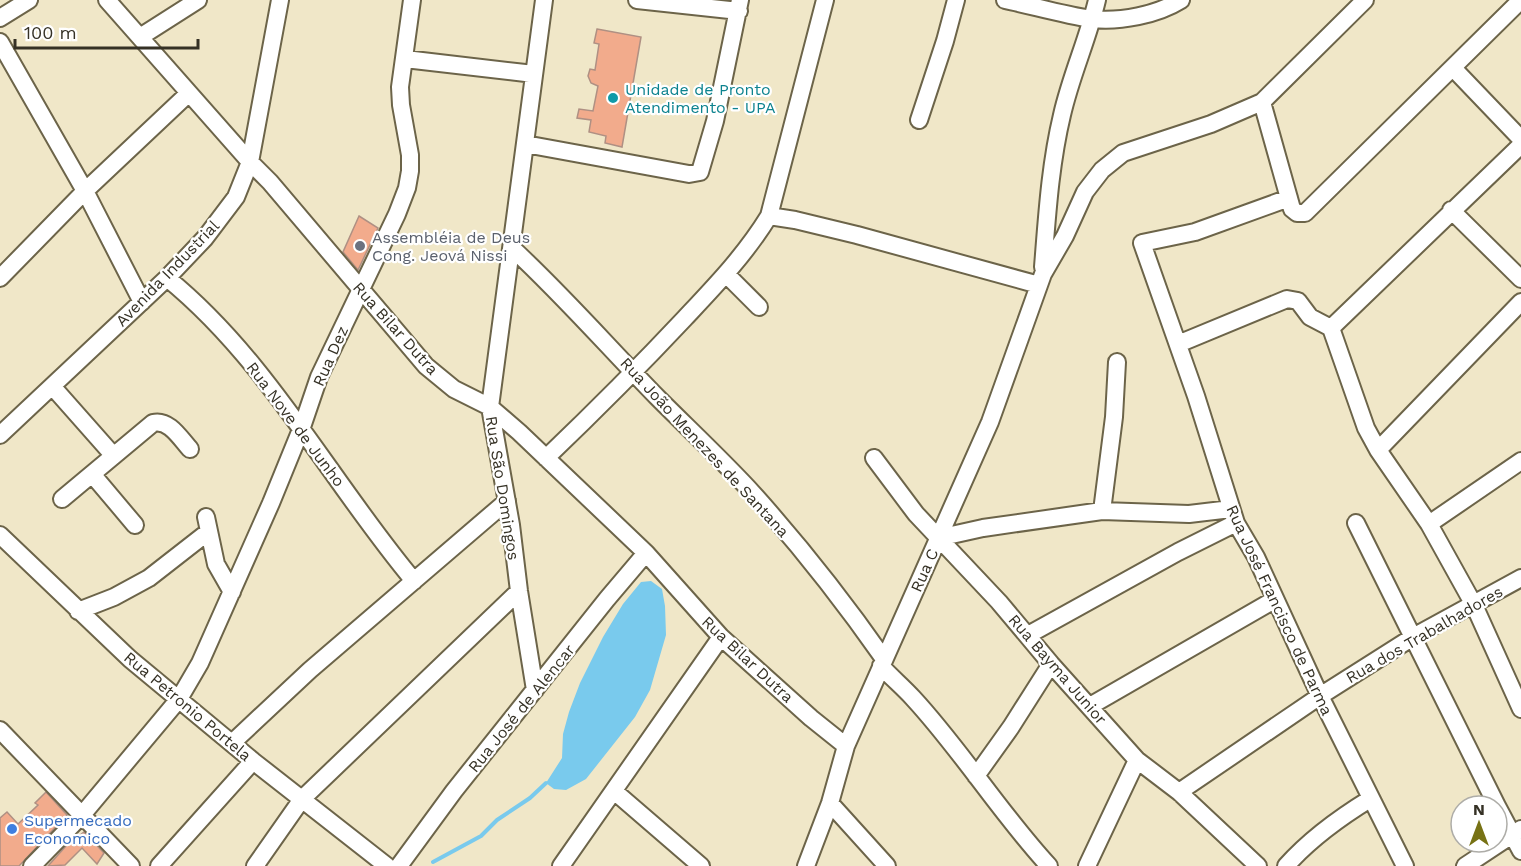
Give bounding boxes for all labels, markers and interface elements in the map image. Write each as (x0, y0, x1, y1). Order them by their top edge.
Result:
scale bar (15, 12, 198, 50)
text: 100 m (24, 22, 77, 43)
place label: Unidade de Pronto Atendimento - UPA (625, 80, 776, 117)
marker: Unidade de Pronto Atendimento - UPA (606, 91, 620, 105)
street label: Avenida Industrial (112, 216, 223, 330)
place label: Assembléia de Deus Cong. Jeová Nissi (372, 228, 530, 265)
marker: Assembléia de Deus Cong. Jeová Nissi (353, 239, 367, 253)
street label: Rua Bilar Dutra (349, 278, 442, 379)
street label: Rua Dez (309, 323, 352, 389)
street label: Rua João Menezes de Santana (616, 354, 793, 541)
street label: Rua Nove de Junho (243, 358, 349, 490)
street label: Rua São Domingos (482, 415, 523, 562)
street label: Rua José Francisco de Parma (1222, 502, 1337, 719)
street label: Rua C (907, 546, 942, 595)
street label: Rua dos Trabalhadores (1342, 582, 1506, 687)
street label: Rua Bayma Junior (1005, 610, 1111, 729)
street label: Rua Bilar Dutra (698, 612, 797, 707)
street label: Rua José de Alencar (464, 640, 579, 776)
street label: Rua Petronio Portela (120, 648, 255, 765)
north arrow (1449, 794, 1509, 854)
text: N (1473, 800, 1485, 819)
place label: Supermecado Economico (24, 811, 132, 848)
marker: Supermecado Economico (5, 822, 19, 836)

